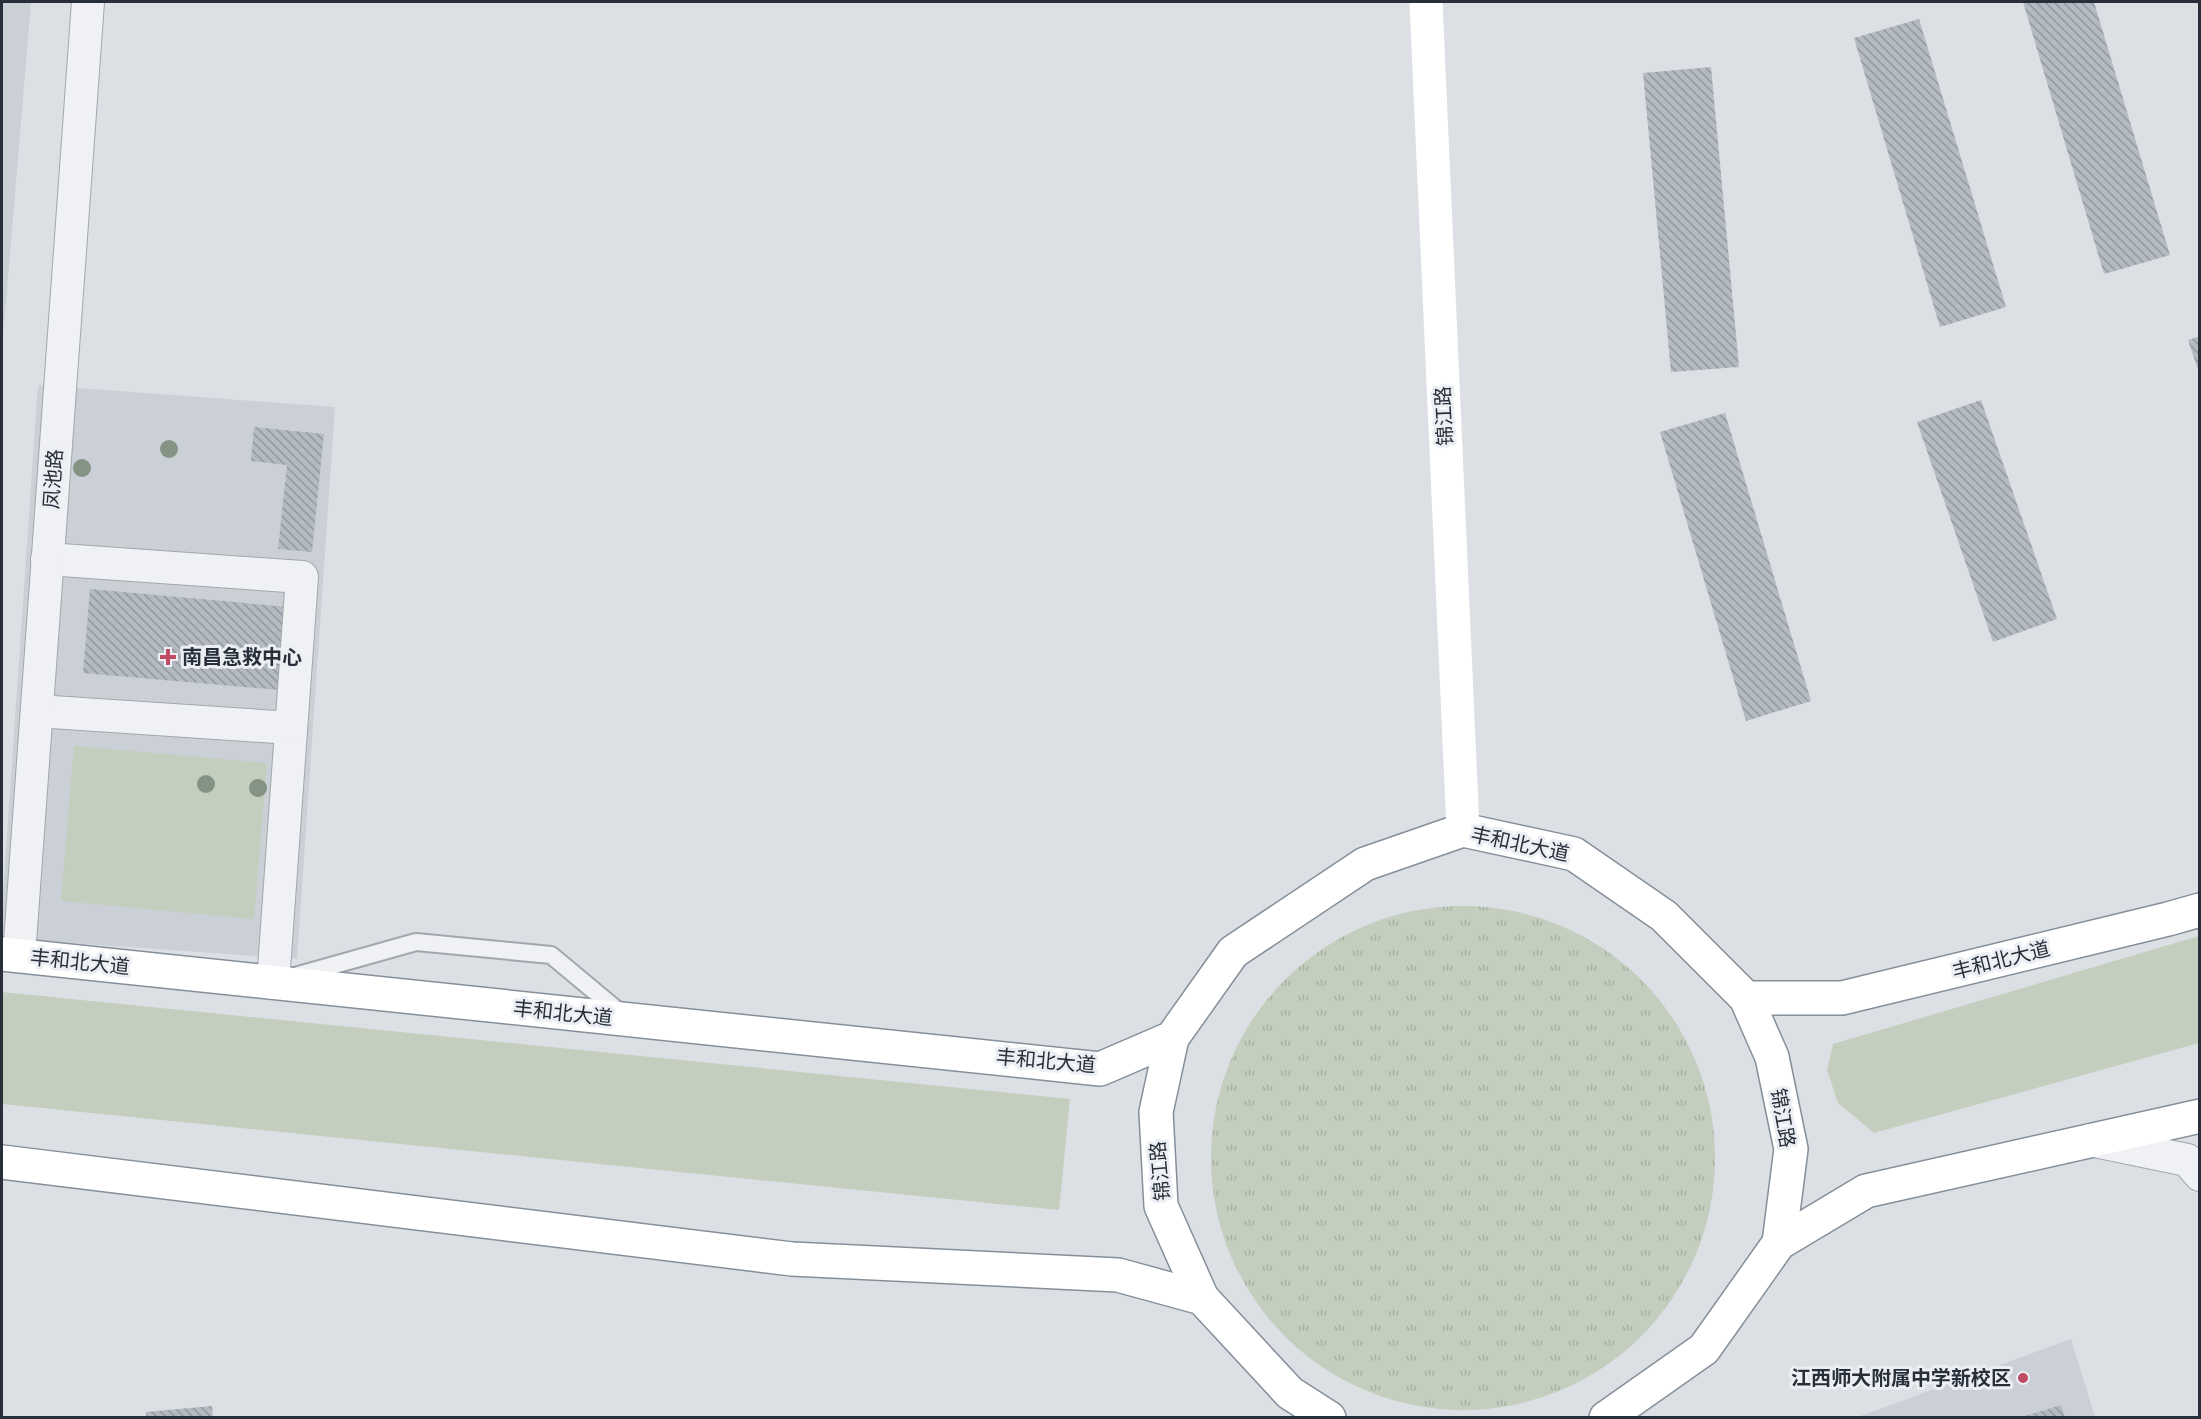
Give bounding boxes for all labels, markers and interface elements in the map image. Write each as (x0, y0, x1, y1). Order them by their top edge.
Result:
street label: 锦江路 (1429, 385, 1460, 447)
street label: 凤池路 (38, 448, 69, 510)
place label: 南昌急救中心 (182, 644, 302, 671)
marker: 南昌急救中心 (159, 648, 177, 666)
street label: 丰和北大道 (1468, 821, 1572, 868)
street label: 丰和北大道 (1949, 935, 2053, 986)
street label: 丰和北大道 (29, 944, 131, 981)
street label: 丰和北大道 (512, 995, 614, 1032)
street label: 丰和北大道 (995, 1044, 1097, 1079)
street label: 锦江路 (1764, 1086, 1801, 1150)
street label: 锦江路 (1144, 1140, 1177, 1202)
place label: 江西师大附属中学新校区 (1791, 1365, 2011, 1392)
marker: 江西师大附属中学新校区 (2016, 1371, 2030, 1385)

